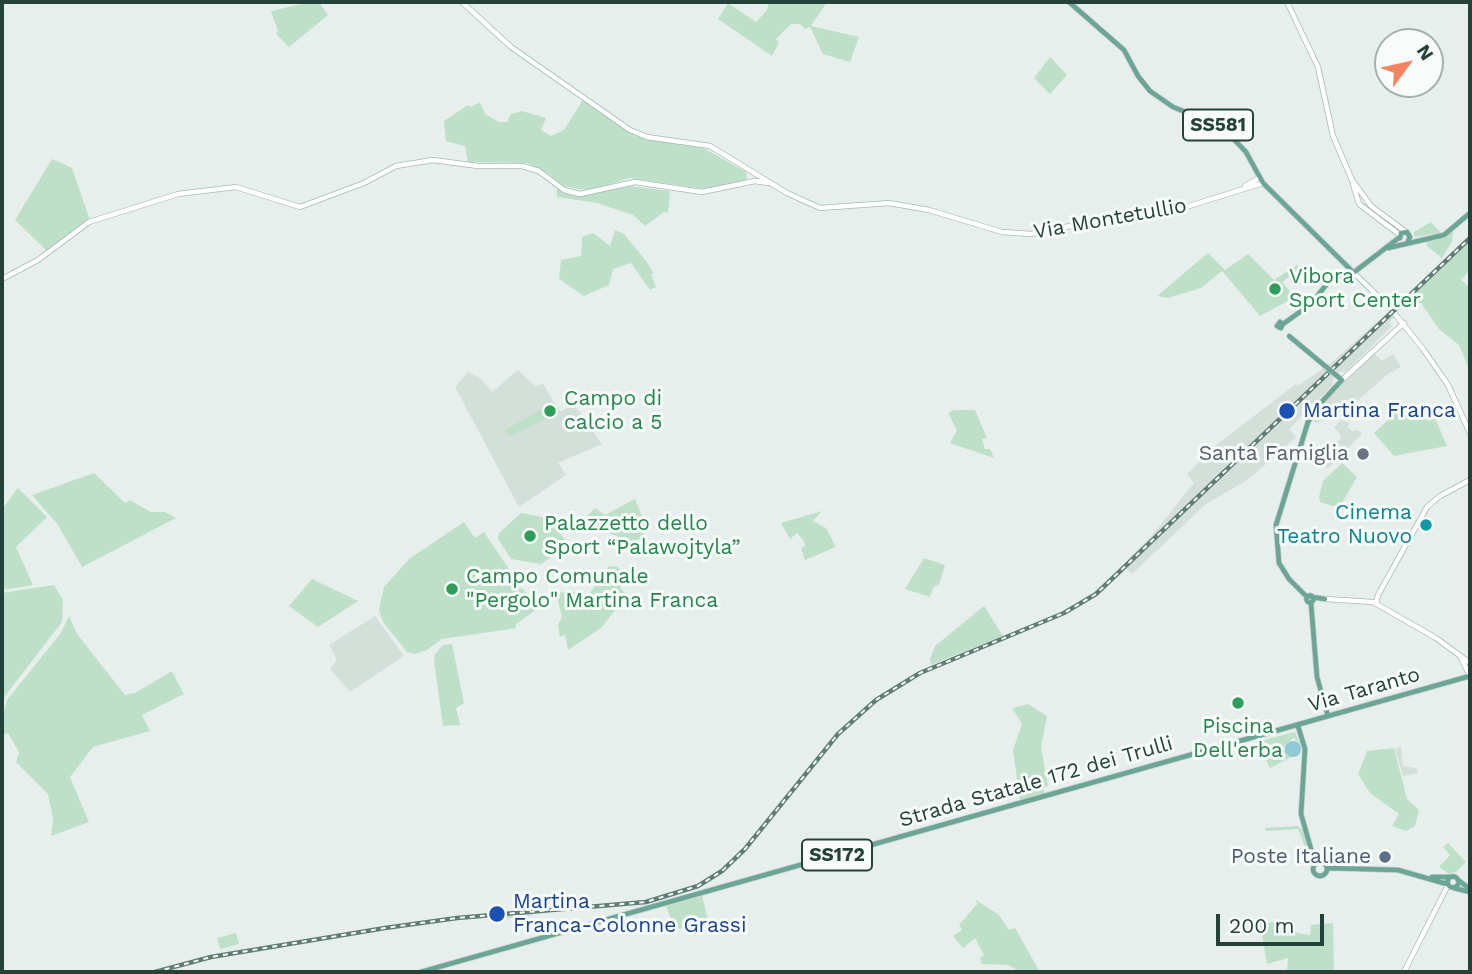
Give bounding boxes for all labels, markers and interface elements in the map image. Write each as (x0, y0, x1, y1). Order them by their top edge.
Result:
north arrow (1374, 28, 1444, 98)
text: N (1412, 40, 1439, 65)
road number: SS581 (1183, 110, 1253, 140)
street label: Via Montetullio (1032, 193, 1188, 245)
place label: Vibora Sport Center (1289, 264, 1421, 314)
marker: Vibora Sport Center (1267, 281, 1283, 297)
place label: Campo di calcio a 5 (564, 386, 662, 436)
place label: Martina Franca (1303, 398, 1456, 424)
marker: Martina Franca (1277, 401, 1297, 421)
marker: Campo di calcio a 5 (542, 403, 558, 419)
place label: Santa Famiglia (1199, 441, 1349, 467)
marker: Santa Famiglia (1355, 446, 1371, 462)
place label: Cinema Teatro Nuovo (1277, 500, 1412, 550)
place label: Palazzetto dello Sport “Palawojtyla” (544, 511, 741, 561)
marker: Cinema Teatro Nuovo (1418, 517, 1434, 533)
marker: Palazzetto dello Sport “Palawojtyla” (522, 528, 538, 544)
place label: Campo Comunale "Pergolo" Martina Franca (466, 564, 718, 614)
marker: Campo Comunale "Pergolo" Martina Franca (444, 581, 460, 597)
street label: Via Taranto (1305, 662, 1423, 718)
marker: Piscina Dell'erba (1230, 695, 1246, 711)
place label: Piscina Dell'erba (1193, 714, 1283, 764)
street label: Strada Statale 172 dei Trulli (896, 731, 1176, 833)
road number: SS172 (802, 840, 872, 870)
place label: Poste Italiane (1231, 844, 1371, 870)
marker: Poste Italiane (1377, 849, 1393, 865)
place label: Martina Franca-Colonne Grassi (513, 889, 746, 939)
scale bar (1220, 900, 1328, 944)
marker: Martina Franca-Colonne Grassi (487, 904, 507, 924)
text: 200 m (1229, 913, 1295, 938)

